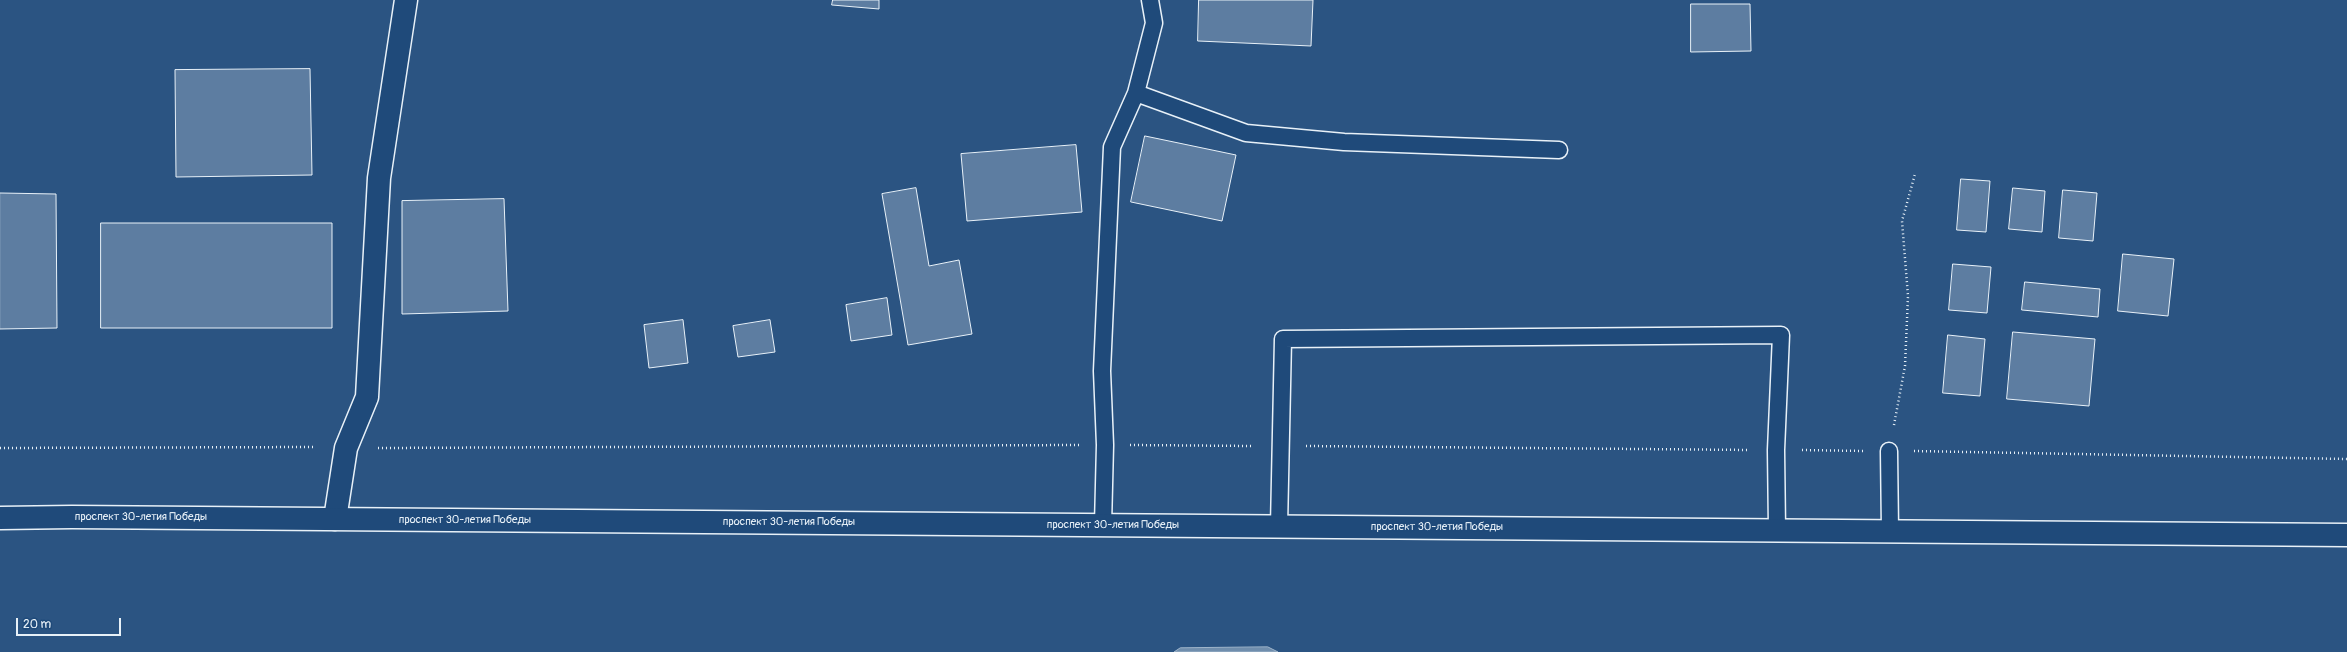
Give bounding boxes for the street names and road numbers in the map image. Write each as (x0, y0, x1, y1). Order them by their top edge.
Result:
street label: проспект 30-летия Победы (75, 510, 207, 524)
street label: проспект 30-летия Победы (399, 513, 531, 527)
street label: проспект 30-летия Победы (723, 515, 855, 529)
street label: проспект 30-летия Победы (1047, 518, 1179, 532)
street label: проспект 30-летия Победы (1371, 520, 1503, 534)

